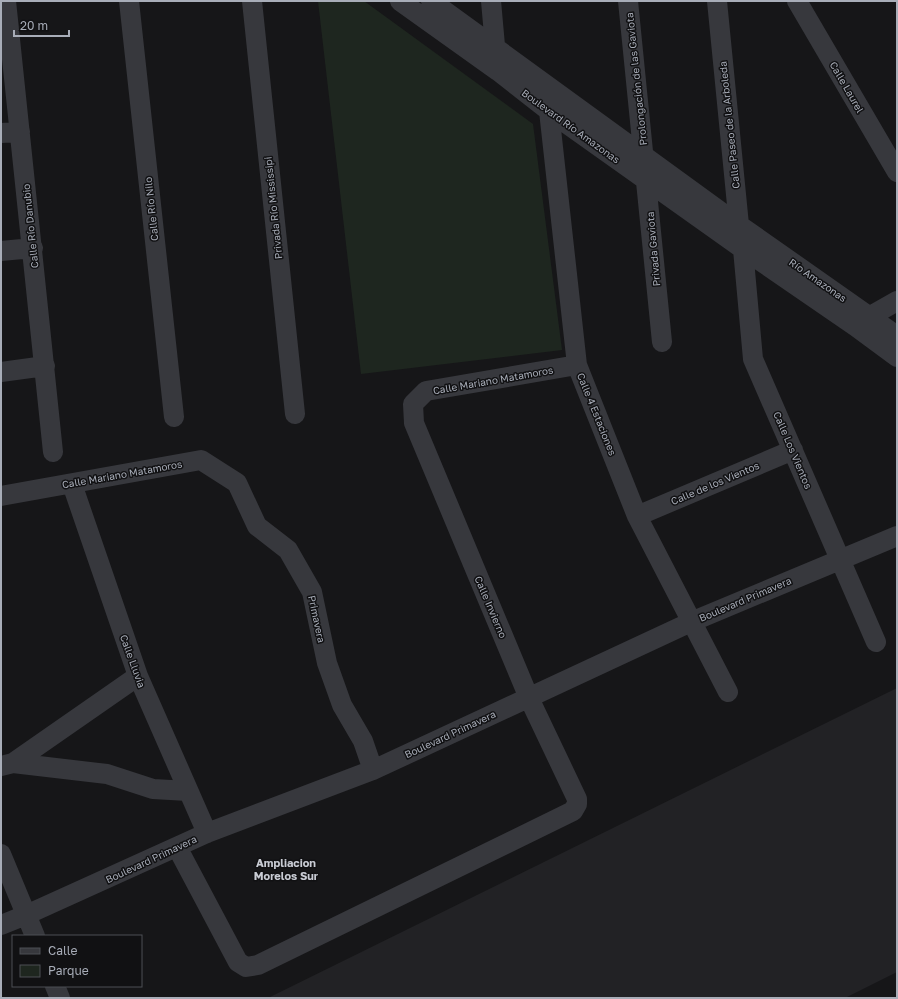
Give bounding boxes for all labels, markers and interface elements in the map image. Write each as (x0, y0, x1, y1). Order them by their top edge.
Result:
scale bar (14, 12, 69, 38)
street label: Prolongación de las Gaviota (623, 12, 649, 146)
text: 20 m (20, 18, 48, 33)
street label: Calle Laurel (827, 59, 867, 115)
street label: Calle Paseo de la Arboleda (716, 61, 742, 189)
street label: Boulevard Río Amazonas (520, 86, 622, 166)
street label: Privada Río Mississipi (262, 156, 284, 260)
street label: Calle Río Nilo (142, 176, 160, 242)
street label: Calle Río Danubio (20, 183, 40, 269)
street label: Privada Gaviota (644, 211, 662, 287)
street label: Río Amazonas (787, 256, 849, 304)
street label: Calle Mariano Matamoros (432, 364, 554, 396)
street label: Calle 4 Estaciones (575, 371, 619, 457)
street label: Calle Los Vientos (771, 409, 815, 491)
street label: Calle Mariano Matamoros (61, 458, 183, 490)
street label: Calle de los Vientos (669, 459, 761, 507)
street label: Calle Invierno (473, 574, 509, 640)
street label: Boulevard Primavera (697, 574, 793, 624)
street label: Primavera (306, 594, 328, 644)
street label: Calle Lluvia (118, 633, 148, 689)
street label: Boulevard Primavera (403, 708, 497, 760)
street label: Boulevard Primavera (104, 833, 198, 885)
district label: Ampliacion Morelos Sur (254, 856, 319, 882)
legend (12, 935, 142, 987)
text: Calle (48, 943, 78, 958)
text: Parque (48, 963, 89, 978)

